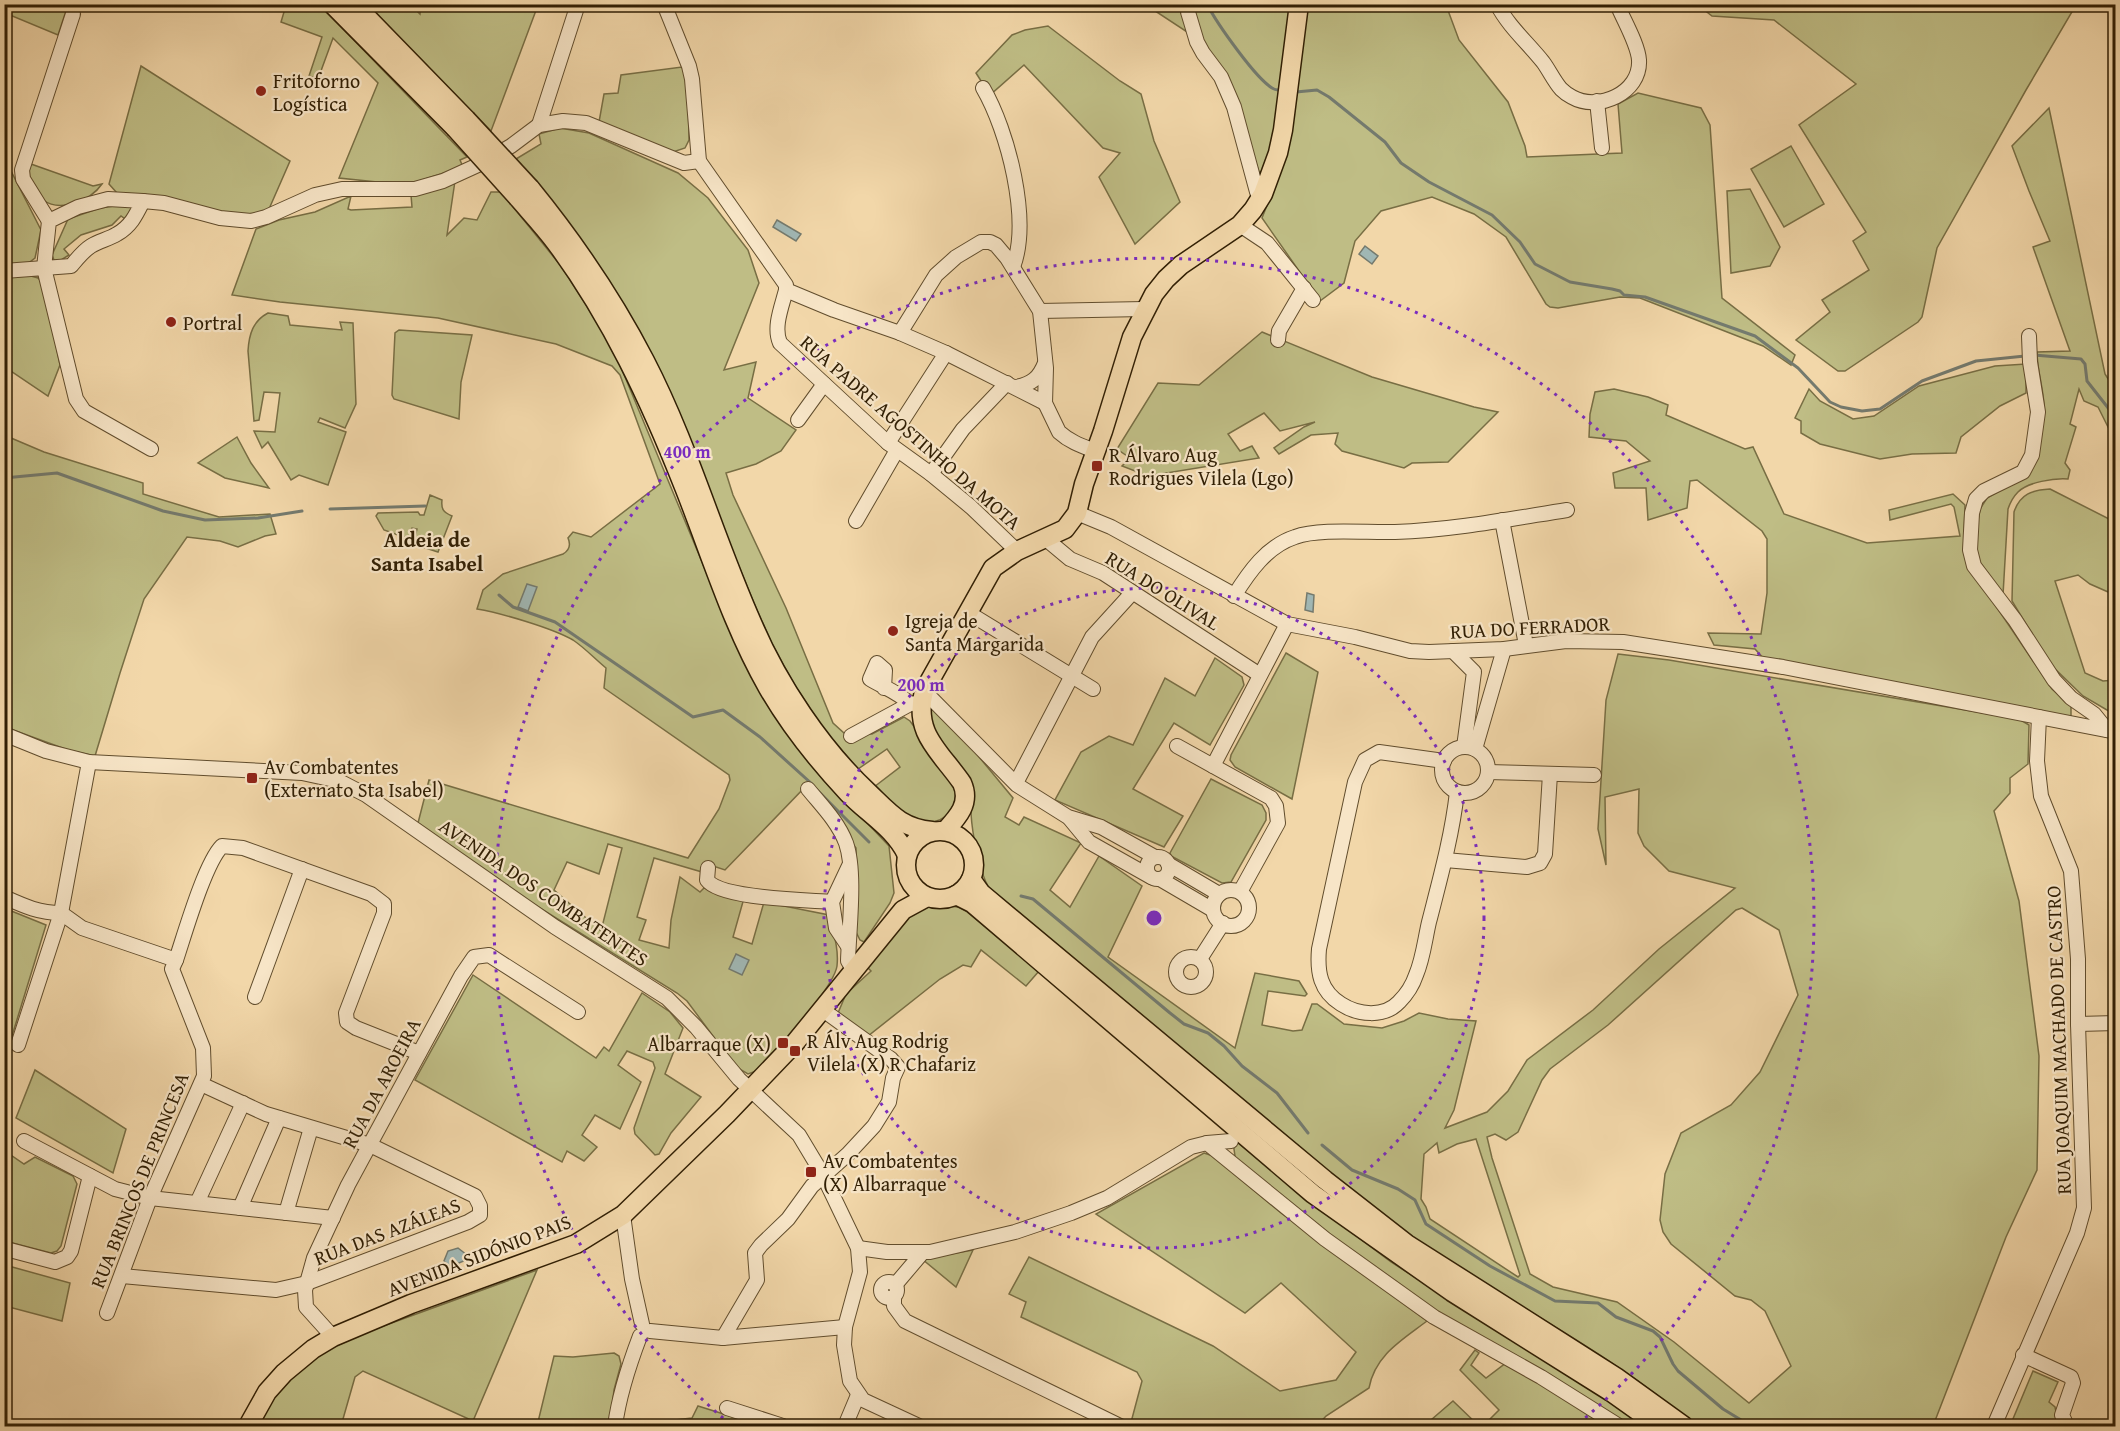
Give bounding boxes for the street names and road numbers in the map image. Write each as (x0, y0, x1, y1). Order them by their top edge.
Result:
street label: RUA PADRE AGOSTINHO DA MOTA (794, 328, 1028, 536)
street label: RUA DO OLIVAL (1100, 543, 1226, 637)
street label: RUA DO FERRADOR (1449, 608, 1611, 646)
street label: AVENIDA DOS COMBATENTES (434, 811, 654, 973)
street label: RUA JOAQUIM MACHADO DE CASTRO (2038, 885, 2078, 1195)
street label: RUA DA AROEIRA (334, 1013, 428, 1153)
street label: RUA BRINCOS DE PRINCESA (82, 1068, 196, 1292)
street label: RUA DAS AZÁLEAS (310, 1190, 464, 1272)
street label: AVENIDA SIDÓNIO PAIS (383, 1207, 575, 1303)

